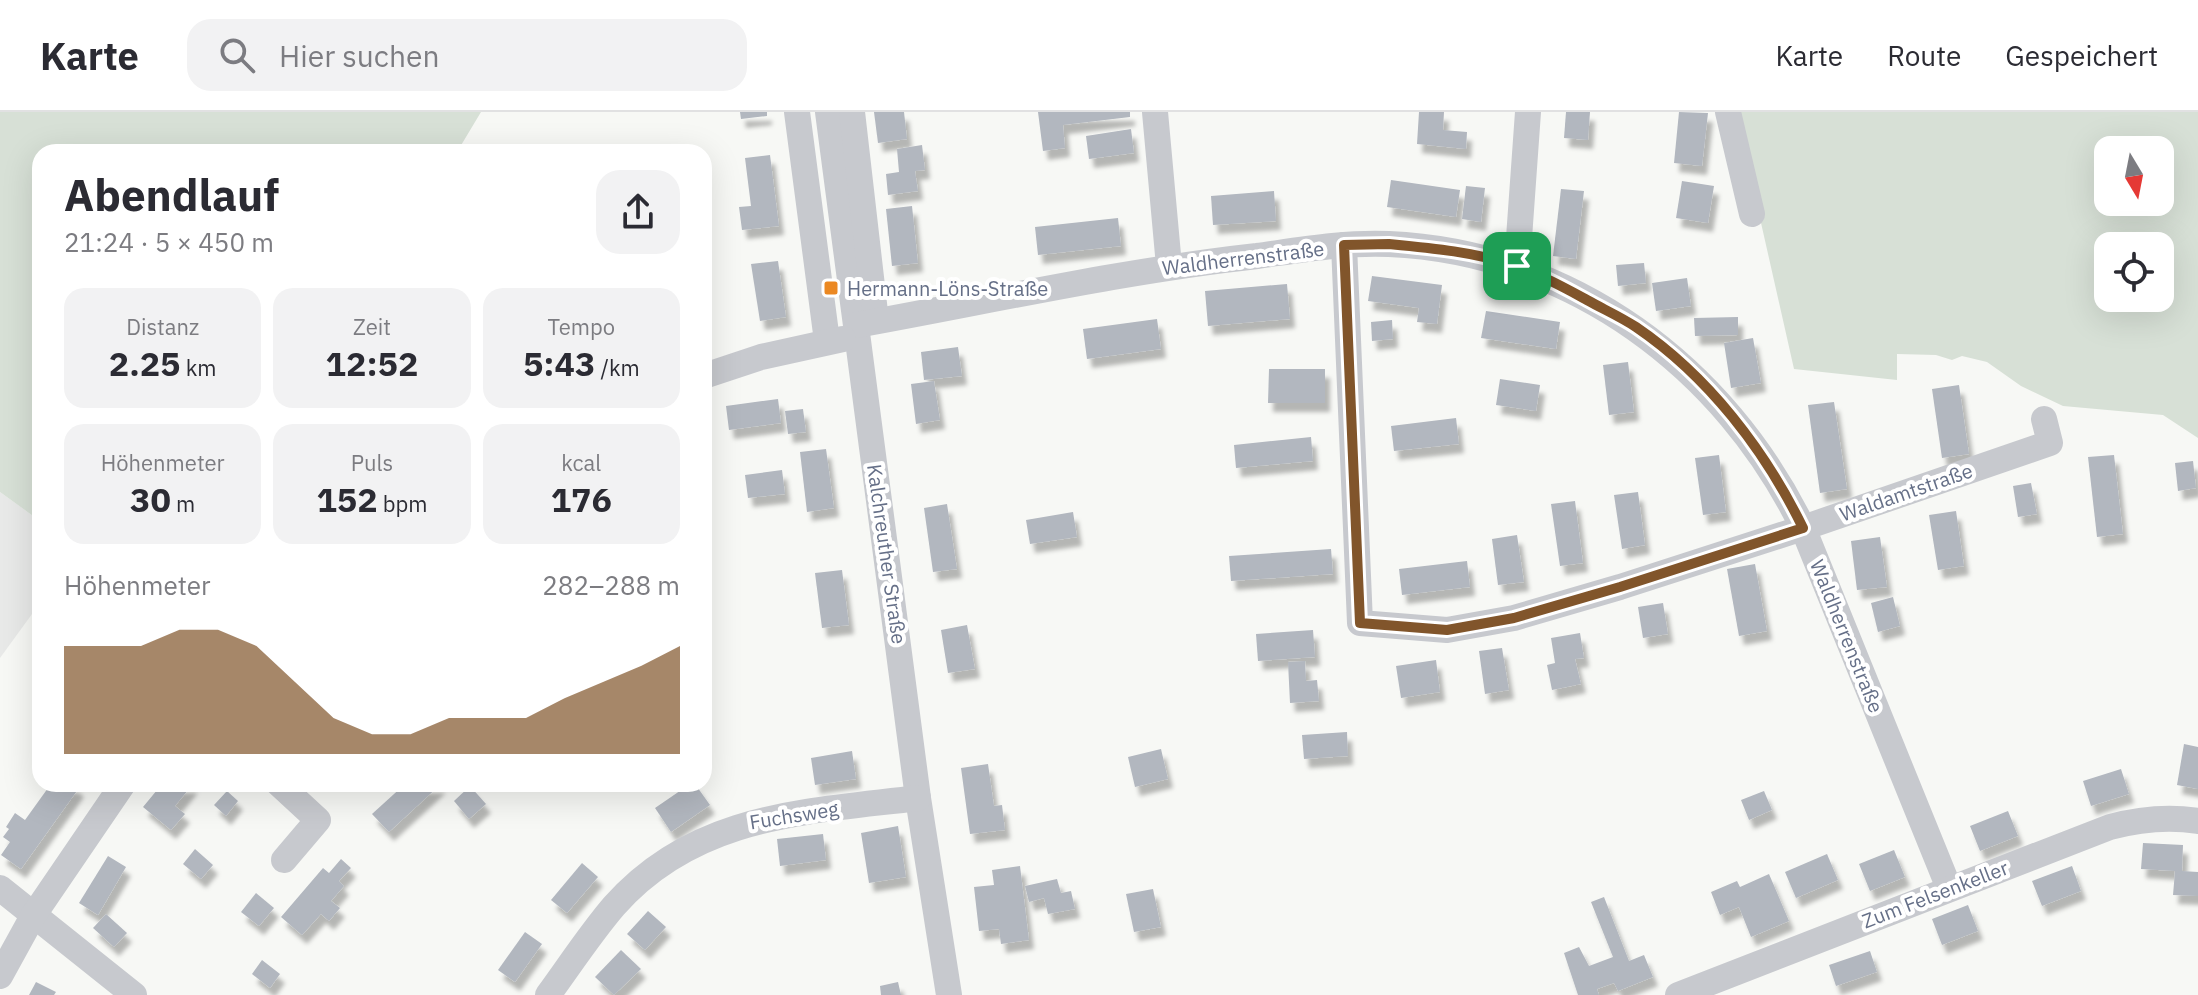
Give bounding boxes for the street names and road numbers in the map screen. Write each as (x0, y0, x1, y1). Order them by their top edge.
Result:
street label: Waldherrenstraße (1160, 235, 1326, 281)
street label: Waldamtstraße (1836, 457, 1976, 527)
street label: Kalchreuther Straße (861, 462, 913, 646)
street label: Waldherrenstraße (1804, 555, 1890, 717)
street label: Fuchsweg (748, 795, 841, 835)
street label: Zum Felsenkeller (1858, 854, 2012, 934)

